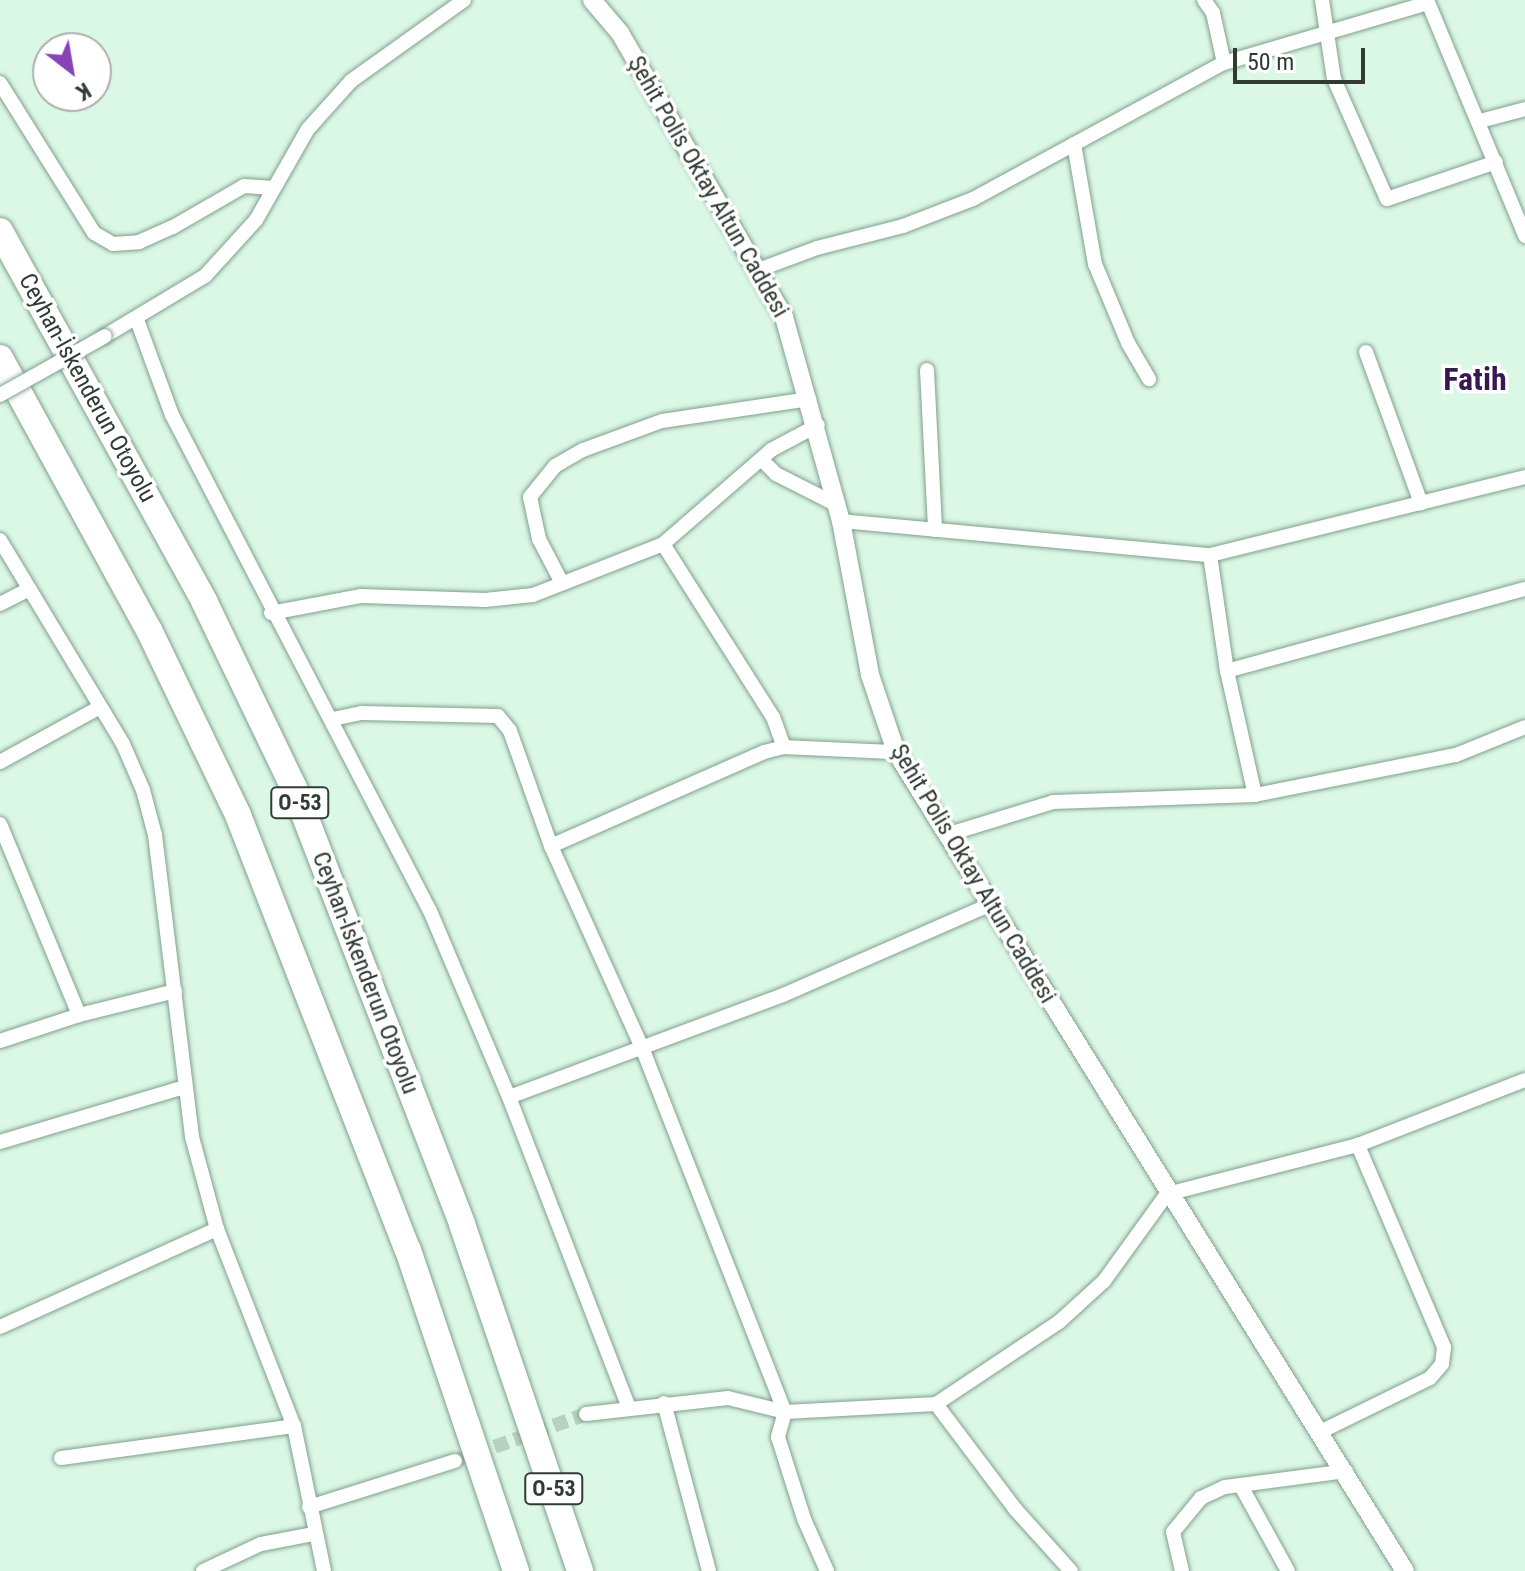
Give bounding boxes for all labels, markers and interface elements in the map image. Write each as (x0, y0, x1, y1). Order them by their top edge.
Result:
north arrow (32, 32, 112, 112)
scale bar (1237, 32, 1369, 82)
text: 50 m (1247, 48, 1294, 76)
street label: Şehit Polis Oktay Altun Caddesi (621, 51, 795, 323)
text: K (72, 77, 95, 105)
street label: Ceyhan-İskenderun Otoyolu (12, 269, 162, 507)
district label: Fatih (1443, 360, 1507, 398)
street label: Şehit Polis Oktay Altun Caddesi (884, 739, 1062, 1009)
road number: O-53 (270, 785, 330, 821)
street label: Ceyhan-İskenderun Otoyolu (305, 848, 425, 1098)
road number: O-53 (524, 1471, 584, 1507)

